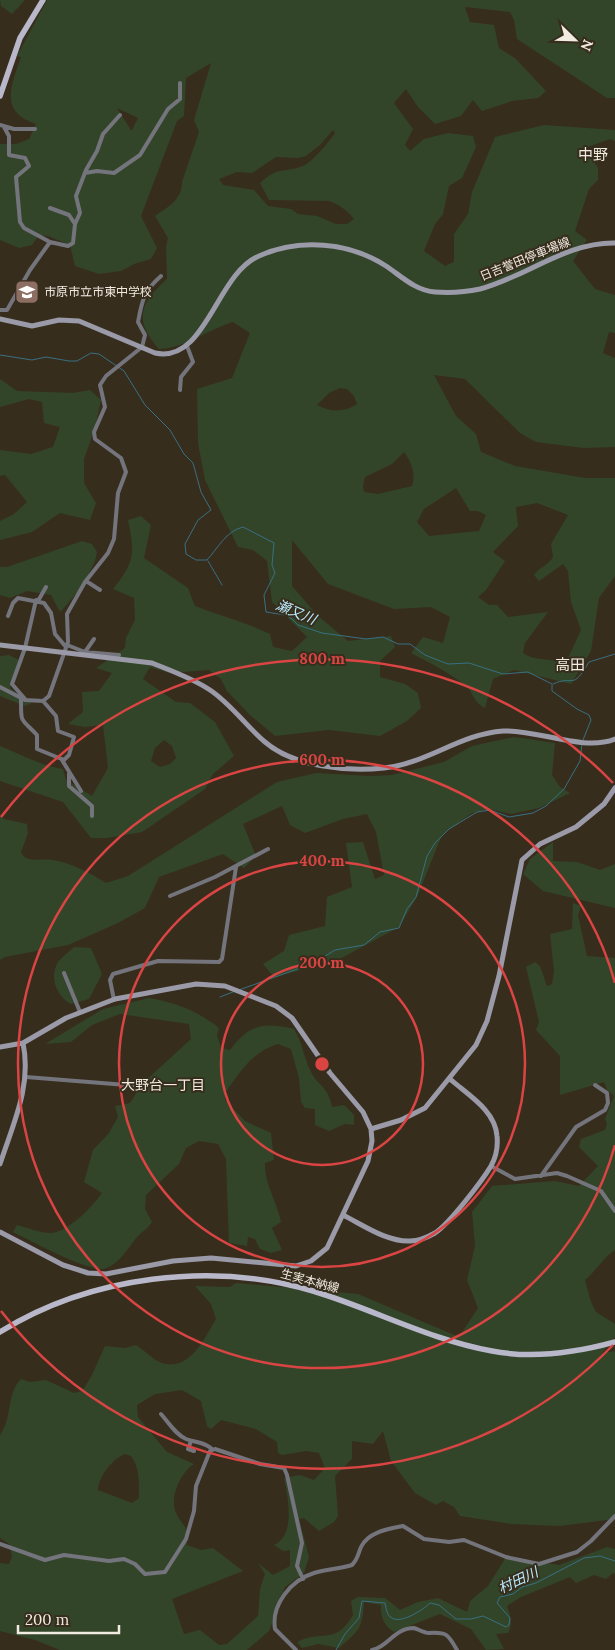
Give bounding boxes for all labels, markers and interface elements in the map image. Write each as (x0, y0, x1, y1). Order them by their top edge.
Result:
north arrow (550, 15, 600, 65)
text: N (576, 37, 597, 54)
district label: 中野 (578, 145, 608, 164)
street label: 日吉誉田停車場線 (477, 234, 572, 283)
school or university icon: 市原市立市東中学校 (14, 279, 40, 305)
place label: 市原市立市東中学校 (44, 284, 152, 299)
water label: 瀬又川 (273, 596, 321, 629)
text: 800 m (299, 649, 345, 668)
district label: 高田 (555, 655, 585, 674)
text: 600 m (299, 750, 345, 769)
text: 400 m (299, 851, 345, 870)
text: 200 m (300, 953, 345, 972)
centre of rings (313, 1055, 331, 1073)
district label: 大野台一丁目 (121, 1076, 205, 1094)
street label: 生実本納線 (279, 1266, 341, 1296)
water label: 村田川 (495, 1562, 543, 1597)
scale bar (18, 1602, 119, 1634)
text: 200 m (25, 1610, 69, 1629)

